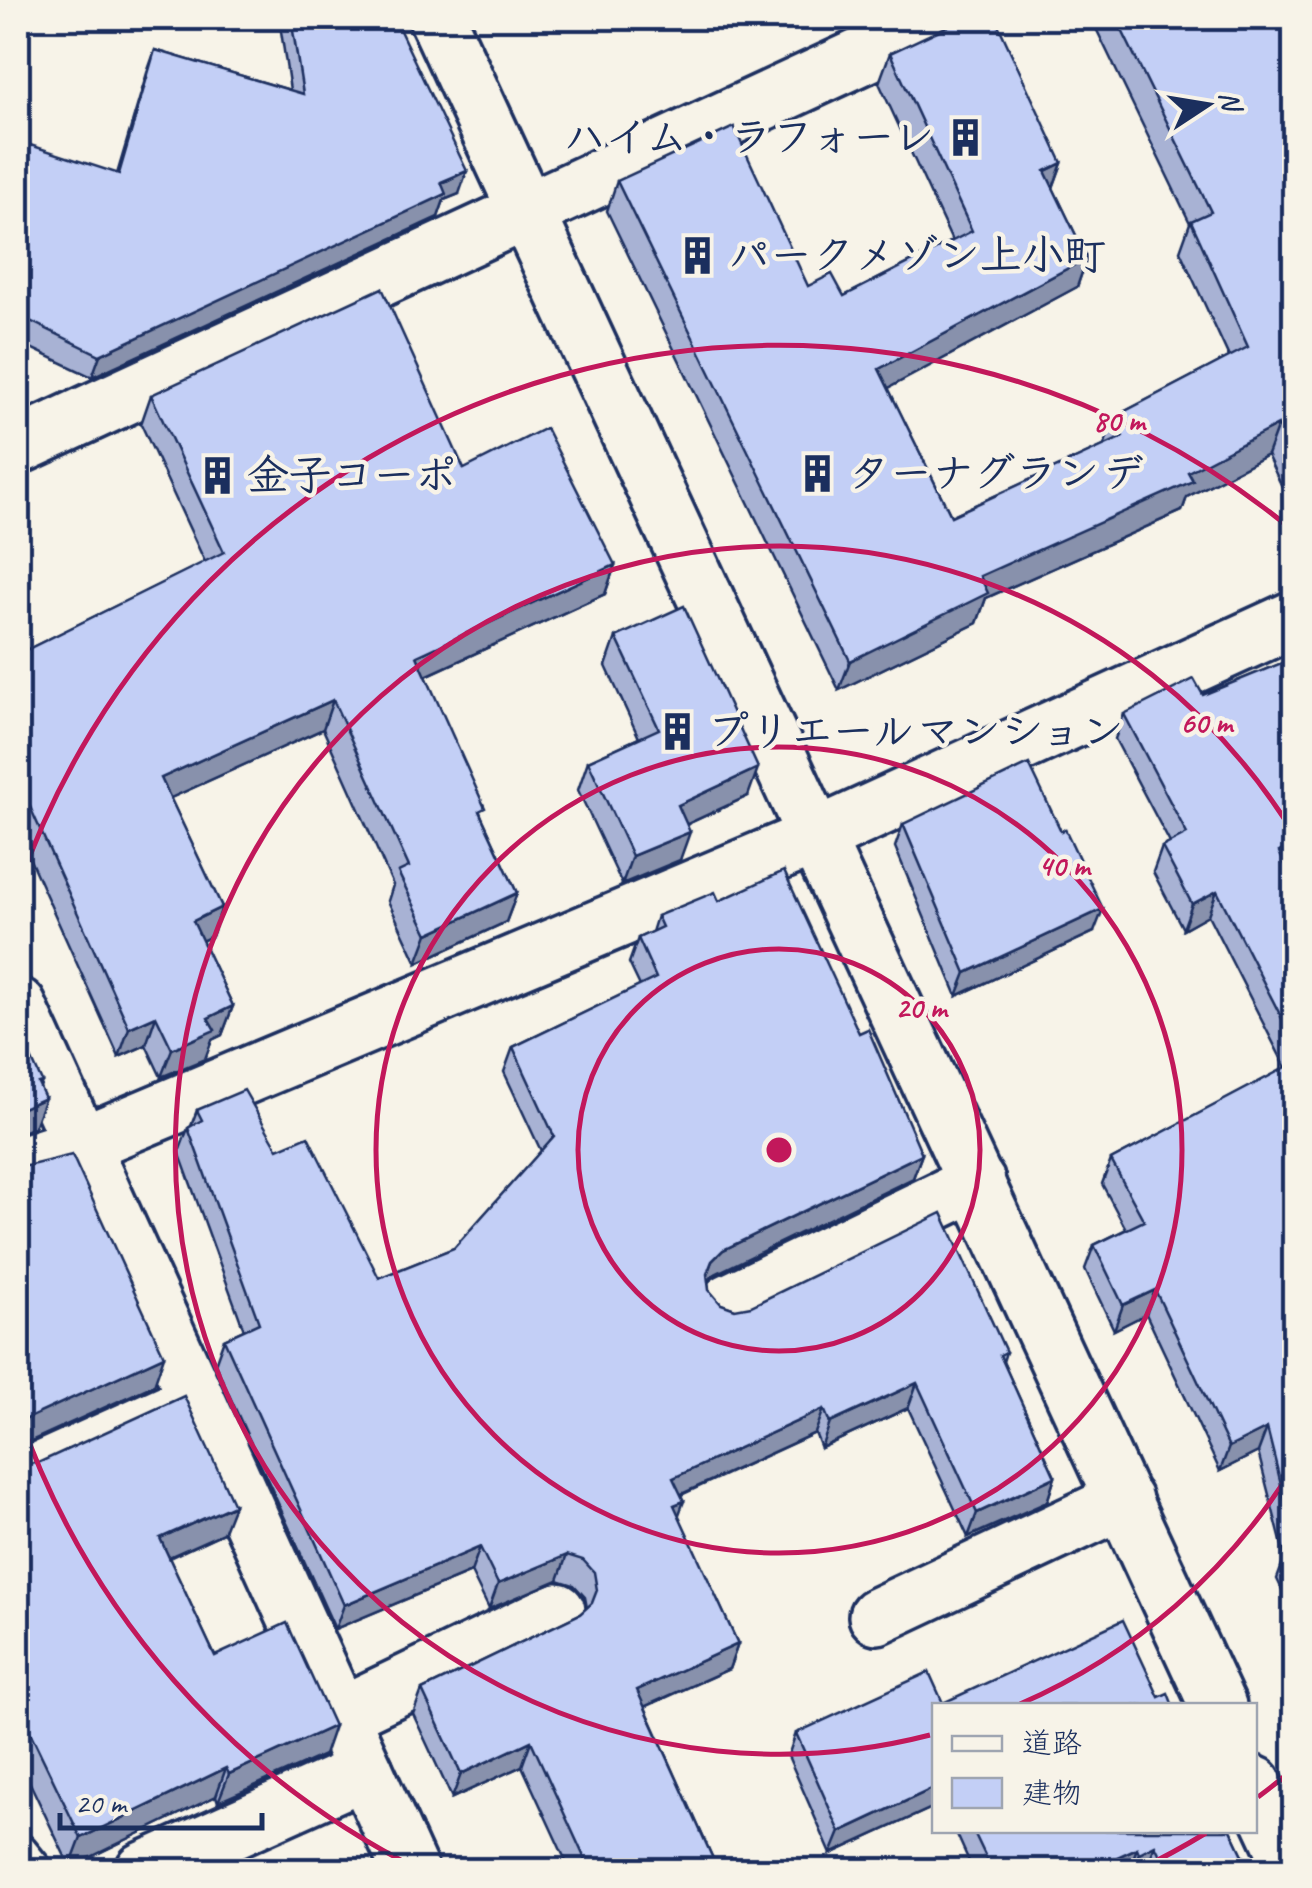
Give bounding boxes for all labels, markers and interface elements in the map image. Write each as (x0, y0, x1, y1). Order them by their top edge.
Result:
north arrow (1157, 55, 1257, 155)
text: N (1212, 88, 1251, 117)
place label: ハイム・ラフォーレ (564, 111, 935, 164)
building icon: ハイム・ラフォーレ (944, 116, 986, 158)
place label: パークメゾン上小町 (728, 229, 1106, 282)
building icon: パークメゾン上小町 (677, 234, 719, 276)
text: 80 m (1093, 402, 1148, 440)
place label: ターナグランデ (848, 447, 1145, 500)
place label: 金子コーポ (247, 449, 457, 502)
building icon: ターナグランデ (797, 452, 839, 494)
building icon: 金子コーポ (196, 454, 238, 496)
text: 60 m (1180, 704, 1235, 742)
place label: プリエールマンション (707, 705, 1124, 758)
building icon: プリエールマンション (656, 710, 698, 752)
text: 40 m (1038, 847, 1093, 885)
text: 20 m (895, 989, 950, 1027)
centre of rings (761, 1132, 797, 1168)
legend (932, 1703, 1257, 1833)
text: 道路 (1022, 1724, 1082, 1762)
scale bar (60, 1768, 262, 1830)
text: 建物 (1022, 1774, 1082, 1812)
text: 20 m (75, 1784, 128, 1822)

